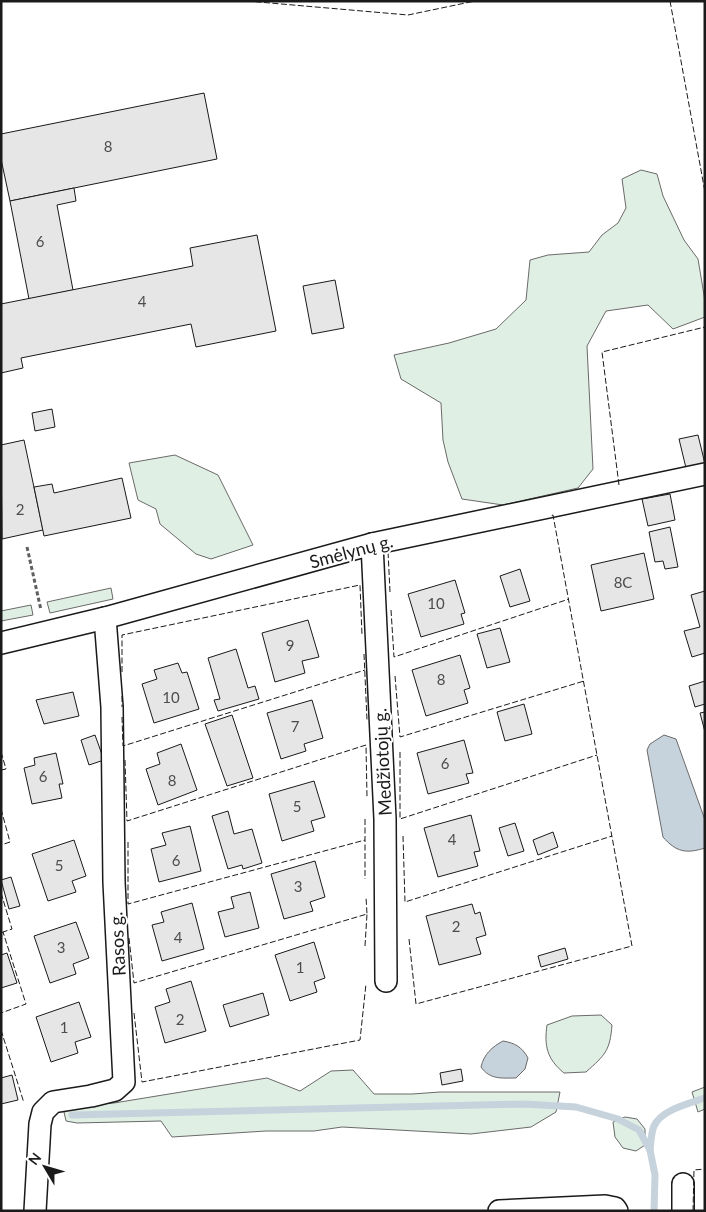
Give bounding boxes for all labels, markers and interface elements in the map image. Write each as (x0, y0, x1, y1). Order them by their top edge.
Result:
house number: 8 (104, 137, 112, 155)
house number: 6 (36, 232, 45, 250)
house number: 4 (138, 292, 147, 310)
house number: 2 (16, 500, 24, 518)
street label: Smėlynų g. (307, 529, 395, 573)
house number: 8C (614, 573, 632, 591)
house number: 10 (427, 594, 445, 612)
house number: 9 (286, 636, 294, 654)
house number: 8 (437, 670, 445, 688)
house number: 10 (162, 688, 180, 706)
street label: Medžiotojų g. (368, 708, 396, 816)
house number: 7 (291, 717, 300, 735)
house number: 6 (441, 754, 450, 772)
house number: 6 (39, 767, 48, 785)
house number: 8 (168, 771, 176, 789)
house number: 5 (293, 797, 301, 815)
house number: 4 (448, 830, 457, 848)
house number: 6 (172, 851, 181, 869)
house number: 5 (55, 856, 63, 874)
house number: 3 (294, 877, 302, 895)
street label: Rasos g. (104, 911, 130, 977)
house number: 2 (452, 917, 460, 935)
house number: 4 (174, 928, 183, 946)
house number: 3 (57, 938, 65, 956)
house number: 1 (296, 958, 304, 976)
house number: 2 (176, 1010, 184, 1028)
house number: 1 (60, 1018, 68, 1036)
north arrow (20, 1142, 70, 1192)
text: N (24, 1149, 44, 1168)

